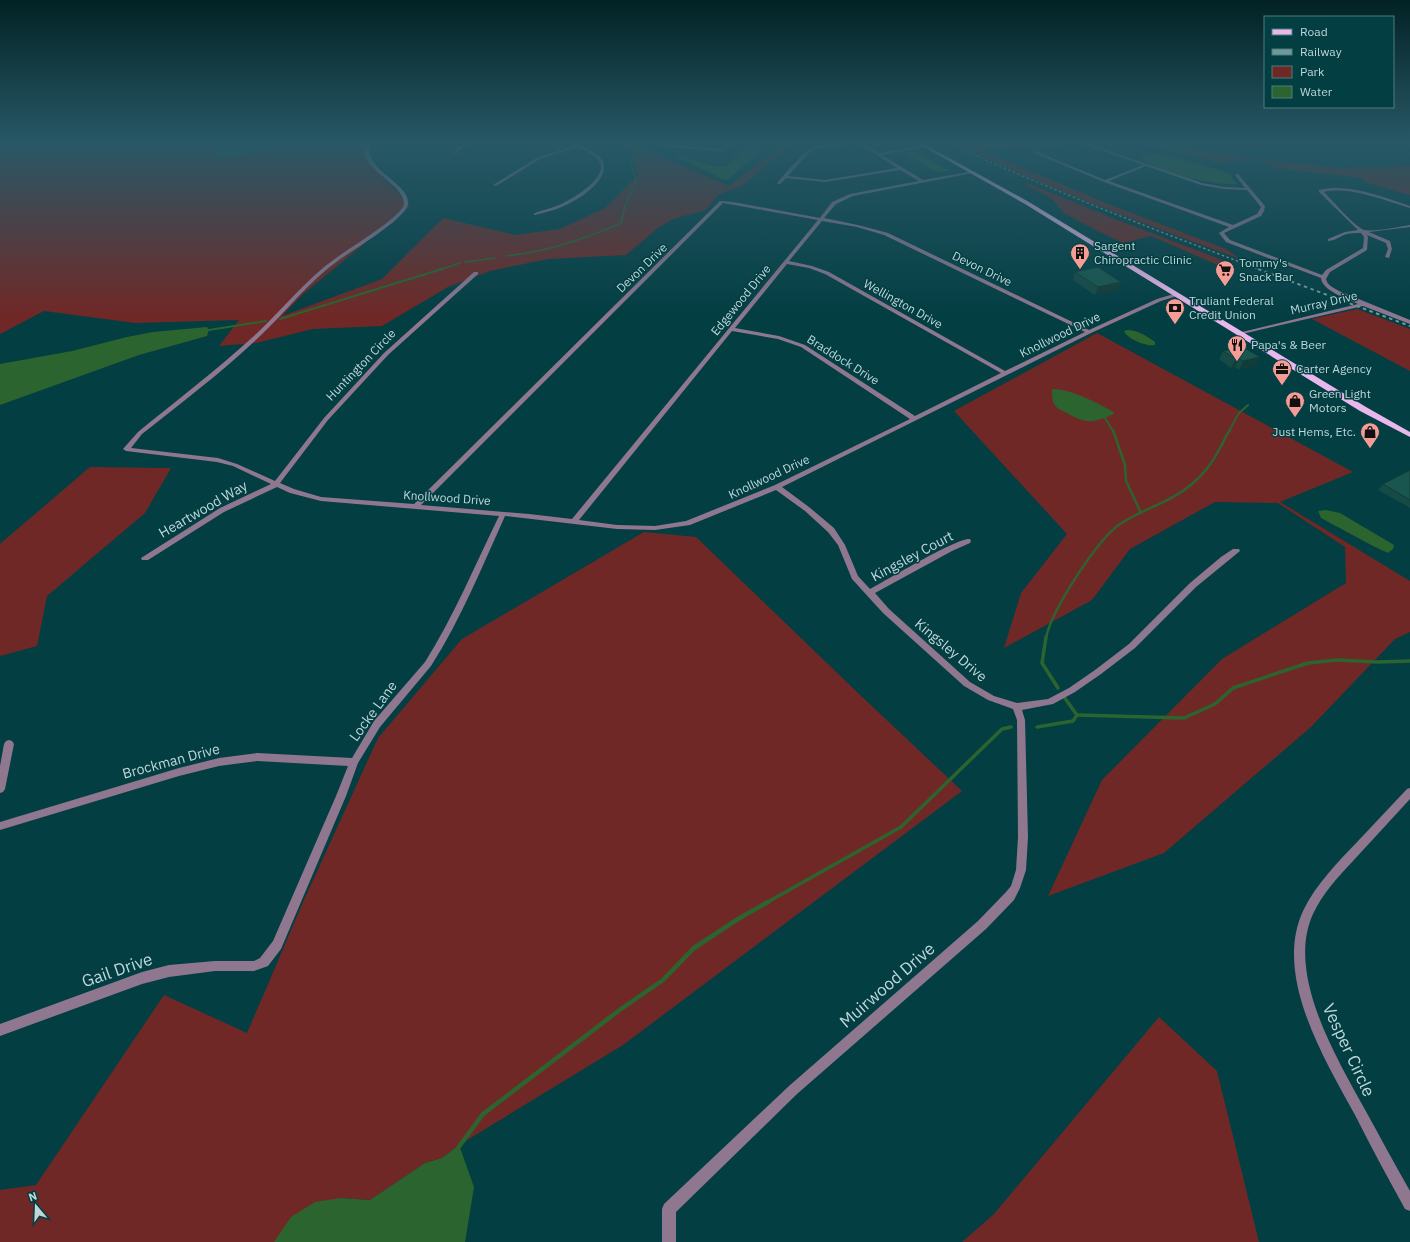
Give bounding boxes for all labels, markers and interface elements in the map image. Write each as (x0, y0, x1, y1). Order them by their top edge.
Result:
legend (1264, 16, 1394, 108)
text: Road (1300, 24, 1328, 39)
text: Railway (1300, 44, 1342, 59)
text: Park (1300, 64, 1325, 79)
text: Water (1300, 84, 1333, 99)
place label: Sargent Chiropractic Clinic (1094, 238, 1192, 267)
street label: Devon Drive (613, 240, 670, 295)
building icon: Sargent Chiropractic Clinic (1069, 242, 1091, 270)
street label: Devon Drive (950, 248, 1015, 290)
place label: Tommy's Snack Bar (1239, 255, 1294, 284)
supermarket icon: Tommy's Snack Bar (1214, 259, 1236, 287)
street label: Edgewood Drive (707, 261, 774, 338)
street label: Wellington Drive (861, 276, 946, 332)
street label: Murray Drive (1289, 287, 1359, 318)
place label: Truliant Federal Credit Union (1189, 293, 1274, 322)
bank icon: Truliant Federal Credit Union (1164, 297, 1186, 325)
street label: Knollwood Drive (1017, 308, 1103, 361)
street label: Huntington Circle (323, 325, 399, 404)
street label: Braddock Drive (804, 331, 882, 388)
restaurant icon: Papa's & Beer (1226, 334, 1248, 362)
place label: Papa's & Beer (1251, 337, 1327, 352)
office icon: Carter Agency (1271, 358, 1293, 386)
place label: Carter Agency (1296, 361, 1372, 376)
place label: Green Light Motors (1309, 386, 1371, 415)
shop icon: Green Light Motors (1284, 390, 1306, 418)
shop icon: Just Hems, Etc. (1359, 421, 1381, 449)
place label: Just Hems, Etc. (1272, 424, 1356, 439)
street label: Knollwood Drive (726, 451, 812, 502)
street label: Heartwood Way (155, 476, 251, 542)
street label: Knollwood Drive (403, 487, 492, 508)
street label: Kingsley Court (868, 527, 956, 585)
street label: Kingsley Drive (911, 615, 991, 686)
street label: Locke Lane (345, 677, 401, 745)
street label: Brockman Drive (120, 739, 222, 783)
street label: Muirwood Drive (835, 938, 939, 1032)
street label: Gail Drive (79, 948, 155, 992)
street label: Vesper Circle (1318, 1000, 1380, 1100)
north arrow (16, 1186, 56, 1226)
text: N (27, 1189, 39, 1204)

